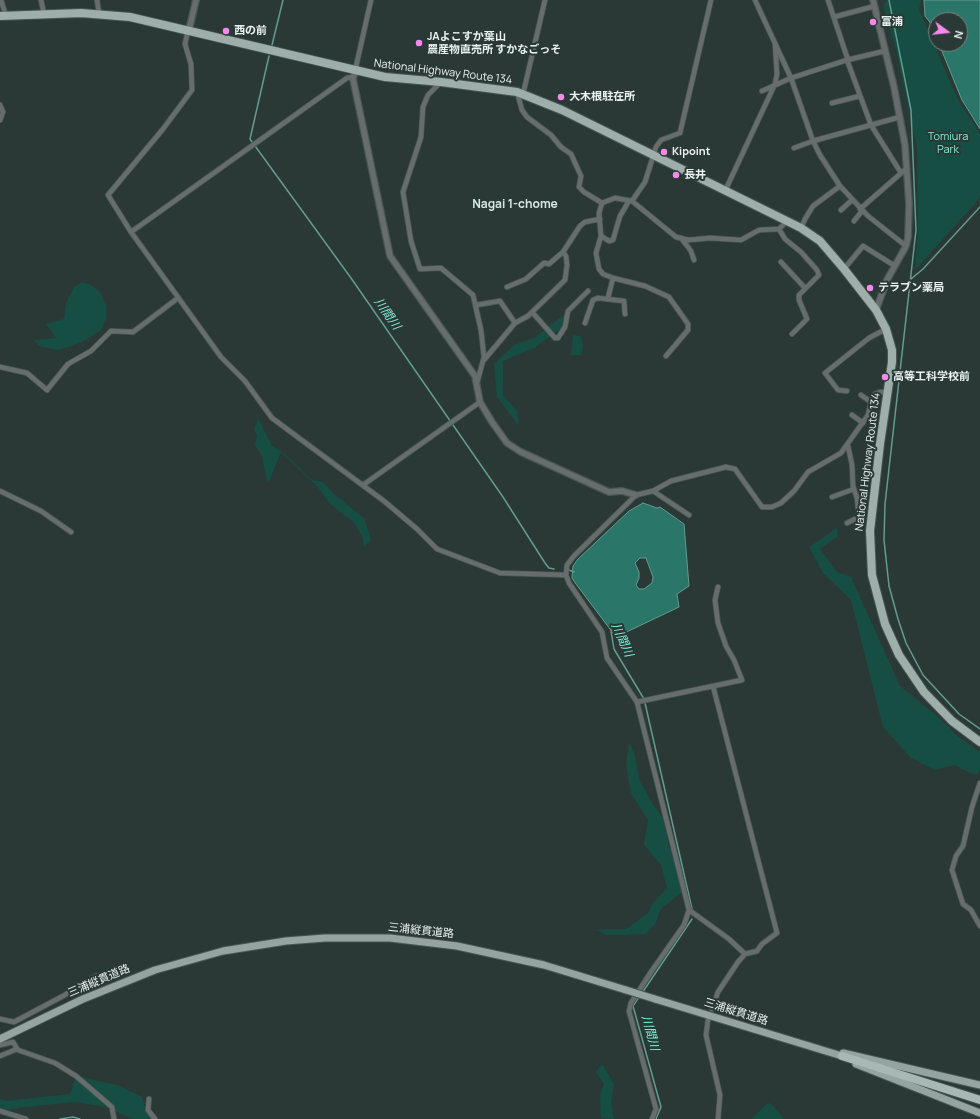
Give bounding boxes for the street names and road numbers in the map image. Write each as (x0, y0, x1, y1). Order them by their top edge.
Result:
street label: National Highway Route 134 (373, 57, 513, 87)
street label: National Highway Route 134 (853, 392, 883, 532)
street label: 三浦縦貫道路 (387, 921, 455, 941)
street label: 三浦縦貫道路 (66, 962, 132, 1000)
street label: 三浦縦貫道路 (703, 996, 769, 1028)

